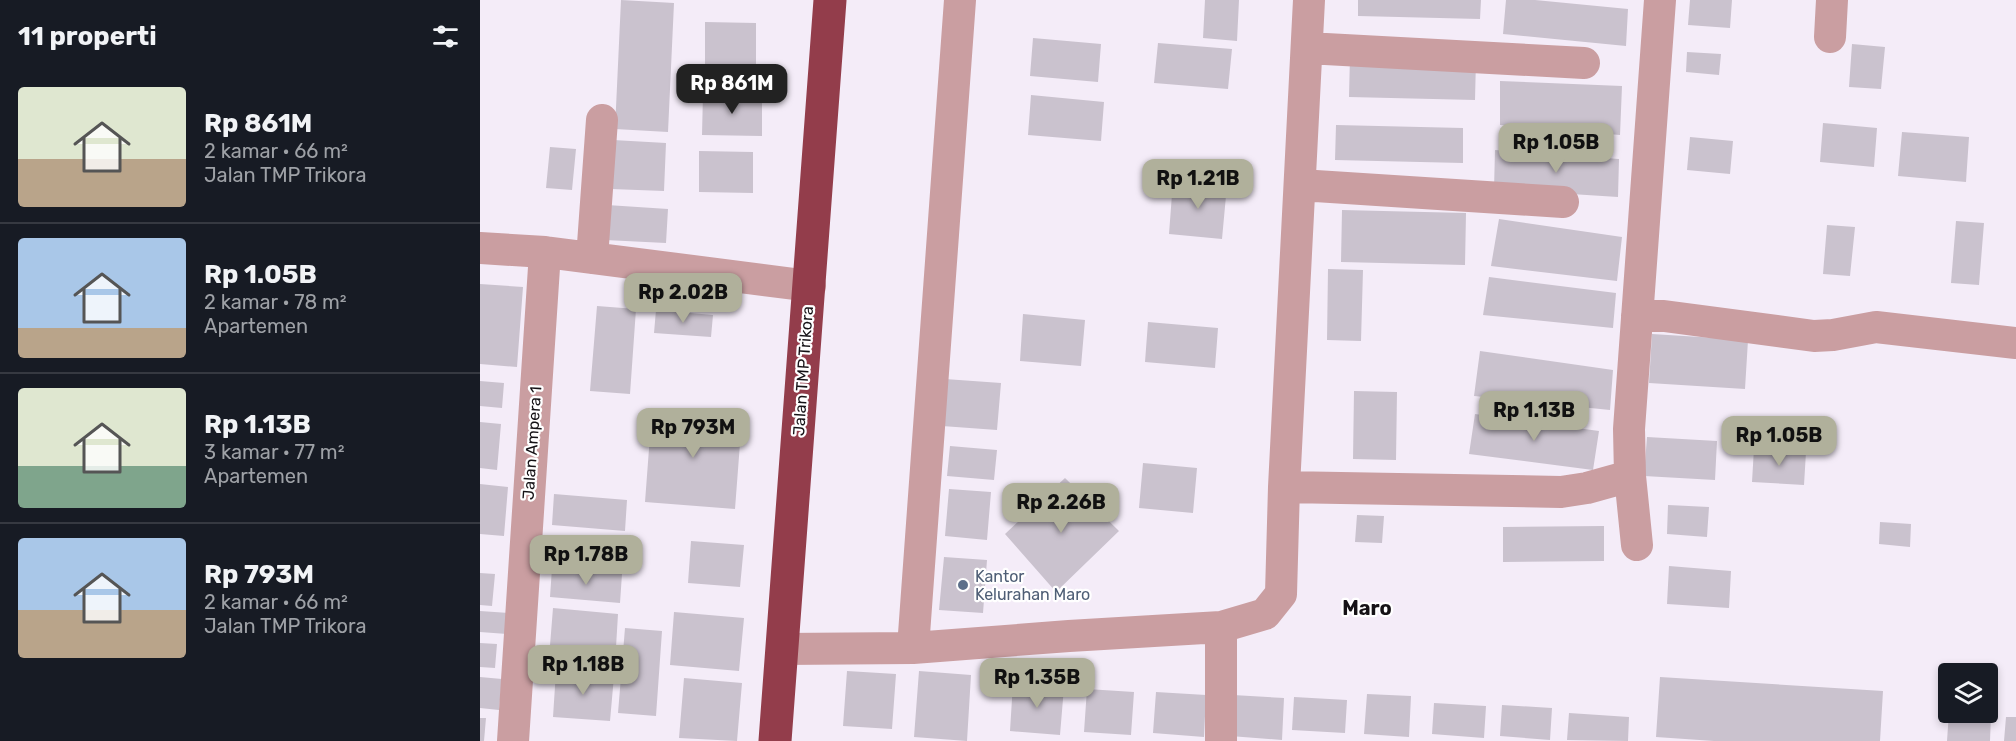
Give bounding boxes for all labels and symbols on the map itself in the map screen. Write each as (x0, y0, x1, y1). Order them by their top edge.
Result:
pin: Rp 861M (677, 64, 787, 115)
pin: Rp 1.05B (1494, 123, 1618, 174)
pin: Rp 1.21B (1136, 159, 1260, 210)
pin: Rp 2.02B (621, 273, 745, 324)
street label: Jalan TMP Trikora (789, 305, 817, 437)
street label: Jalan Ampera 1 (519, 386, 545, 500)
pin: Rp 1.13B (1472, 391, 1596, 442)
pin: Rp 793M (638, 408, 748, 459)
pin: Rp 1.05B (1717, 416, 1841, 467)
pin: Rp 2.26B (999, 483, 1123, 534)
pin: Rp 1.78B (524, 535, 648, 586)
place label: Kantor Kelurahan Maro (975, 567, 1090, 604)
marker: Kantor Kelurahan Maro (956, 578, 970, 592)
district label: Maro (1342, 596, 1392, 620)
pin: Rp 1.18B (521, 645, 645, 696)
pin: Rp 1.35B (975, 658, 1099, 709)

